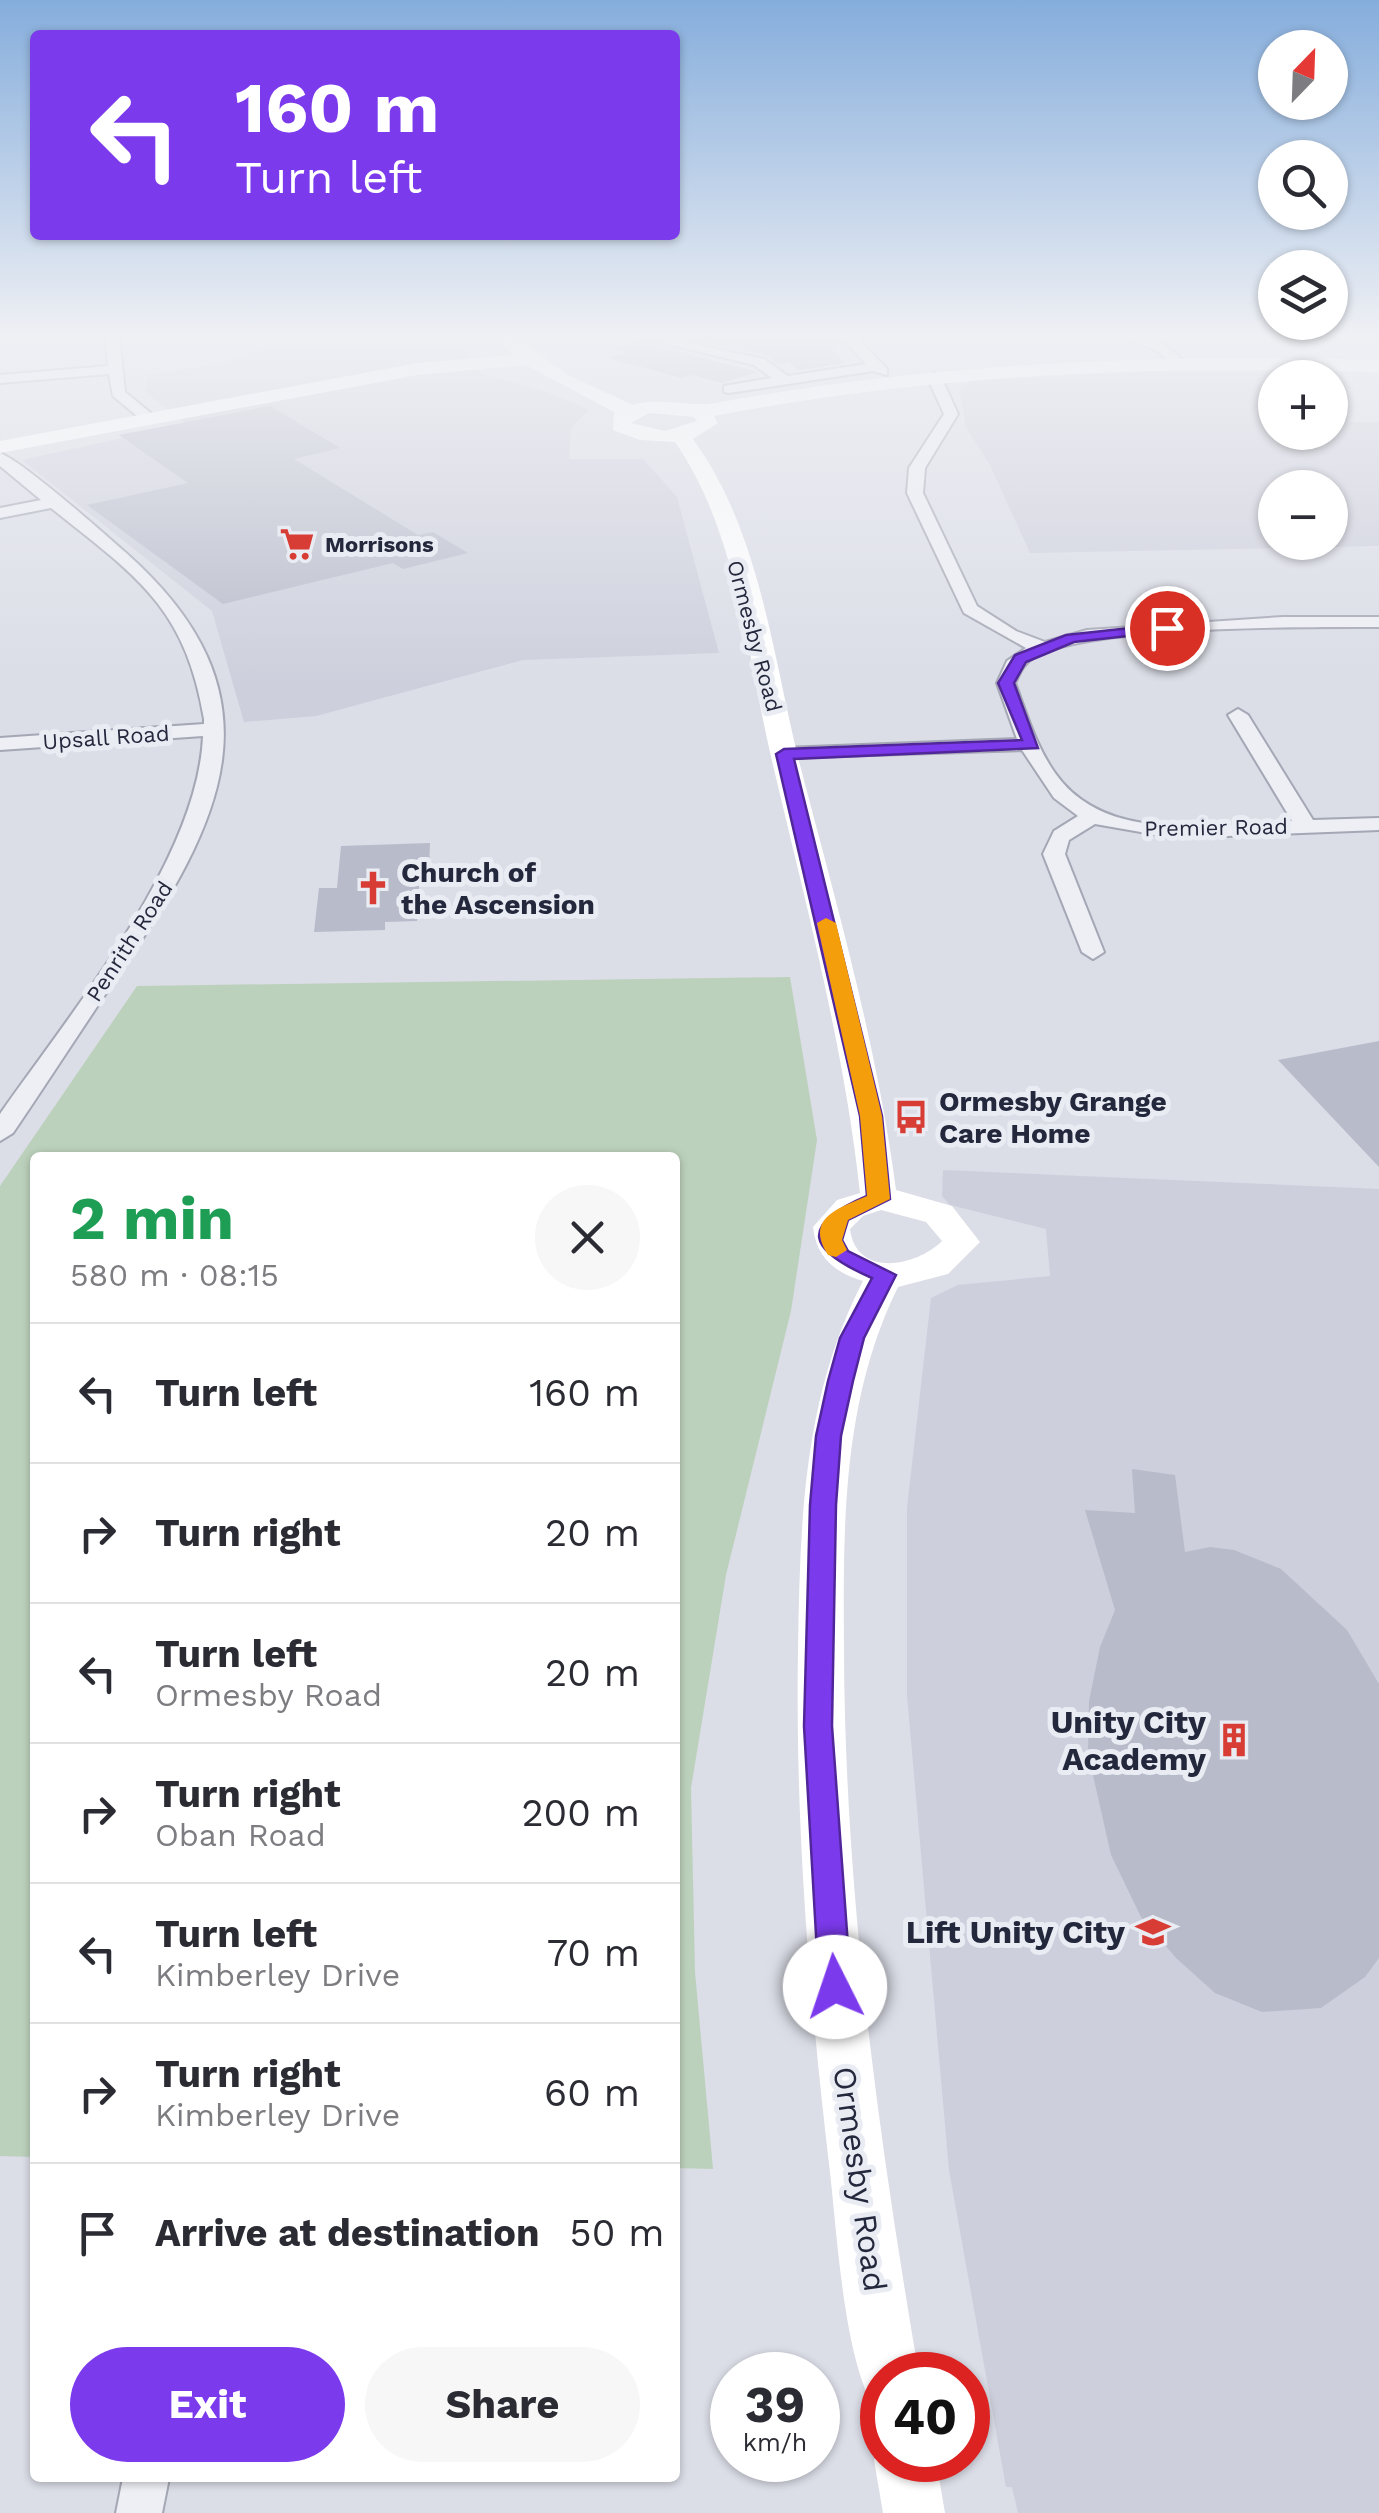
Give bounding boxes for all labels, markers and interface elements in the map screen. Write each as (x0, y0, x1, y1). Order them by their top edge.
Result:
north arrow (1258, 30, 1348, 120)
map controls (1258, 30, 1348, 560)
text: 160 m (235, 67, 439, 149)
icon: left (70, 70, 200, 200)
button: search (1258, 140, 1348, 230)
text: Turn left (235, 151, 422, 204)
button: layers (1258, 250, 1348, 340)
button: + (1258, 360, 1348, 450)
button: − (1258, 470, 1348, 560)
supermarket icon: Morrisons (278, 525, 316, 563)
place label: Morrisons (325, 532, 434, 557)
street label: Ormesby Road (722, 558, 787, 715)
pin (1125, 586, 1210, 671)
icon: arrive (1140, 601, 1195, 656)
street label: Upsall Road (42, 721, 170, 754)
street label: Premier Road (1144, 814, 1288, 841)
place label: Church of the Ascension (401, 856, 595, 921)
church icon: Church of the Ascension (354, 869, 392, 907)
street label: Penrith Road (81, 876, 178, 1006)
place label: Ormesby Grange Care Home (939, 1085, 1167, 1150)
bus stop icon: Ormesby Grange Care Home (892, 1098, 930, 1136)
text: 2 min (70, 1183, 234, 1254)
button: close (535, 1185, 640, 1290)
text: 580 m · 08:15 (70, 1256, 279, 1294)
icon: left (70, 1366, 125, 1421)
text: Turn left (155, 1371, 317, 1415)
text: 160 m (529, 1371, 640, 1415)
icon: right (70, 1506, 125, 1561)
text: Turn right (155, 1511, 341, 1555)
text: 20 m (545, 1511, 640, 1555)
text: Turn left (155, 1632, 317, 1676)
icon: left (70, 1646, 125, 1701)
text: 20 m (545, 1651, 640, 1695)
text: Ormesby Road (155, 1676, 382, 1714)
place label: Unity City Academy (1051, 1703, 1207, 1778)
building icon: Unity City Academy (1215, 1721, 1253, 1759)
text: Turn right (155, 1772, 341, 1816)
icon: right (70, 1786, 125, 1841)
text: 200 m (521, 1791, 640, 1835)
text: Oban Road (155, 1816, 326, 1854)
text: Turn left (155, 1912, 317, 1956)
place label: Lift Unity City (906, 1913, 1126, 1951)
school or university icon: Lift Unity City (1134, 1913, 1172, 1951)
icon: left (70, 1926, 125, 1981)
text: 70 m (547, 1931, 640, 1975)
position arrow (783, 1935, 887, 2039)
text: Kimberley Drive (155, 1956, 400, 1994)
text: Turn right (155, 2052, 341, 2096)
street label: Ormesby Road (825, 2064, 895, 2294)
icon: right (70, 2066, 125, 2121)
text: 60 m (544, 2071, 640, 2115)
text: Kimberley Drive (155, 2096, 400, 2134)
icon: arrive (70, 2206, 125, 2261)
text: Arrive at destination (155, 2211, 540, 2255)
text: 50 m (570, 2211, 665, 2255)
button: Exit (70, 2347, 345, 2462)
button: Share (365, 2347, 640, 2462)
speed limit sign: 40 (860, 2352, 990, 2482)
text: 39 (745, 2375, 805, 2434)
text: km/h (743, 2428, 807, 2457)

